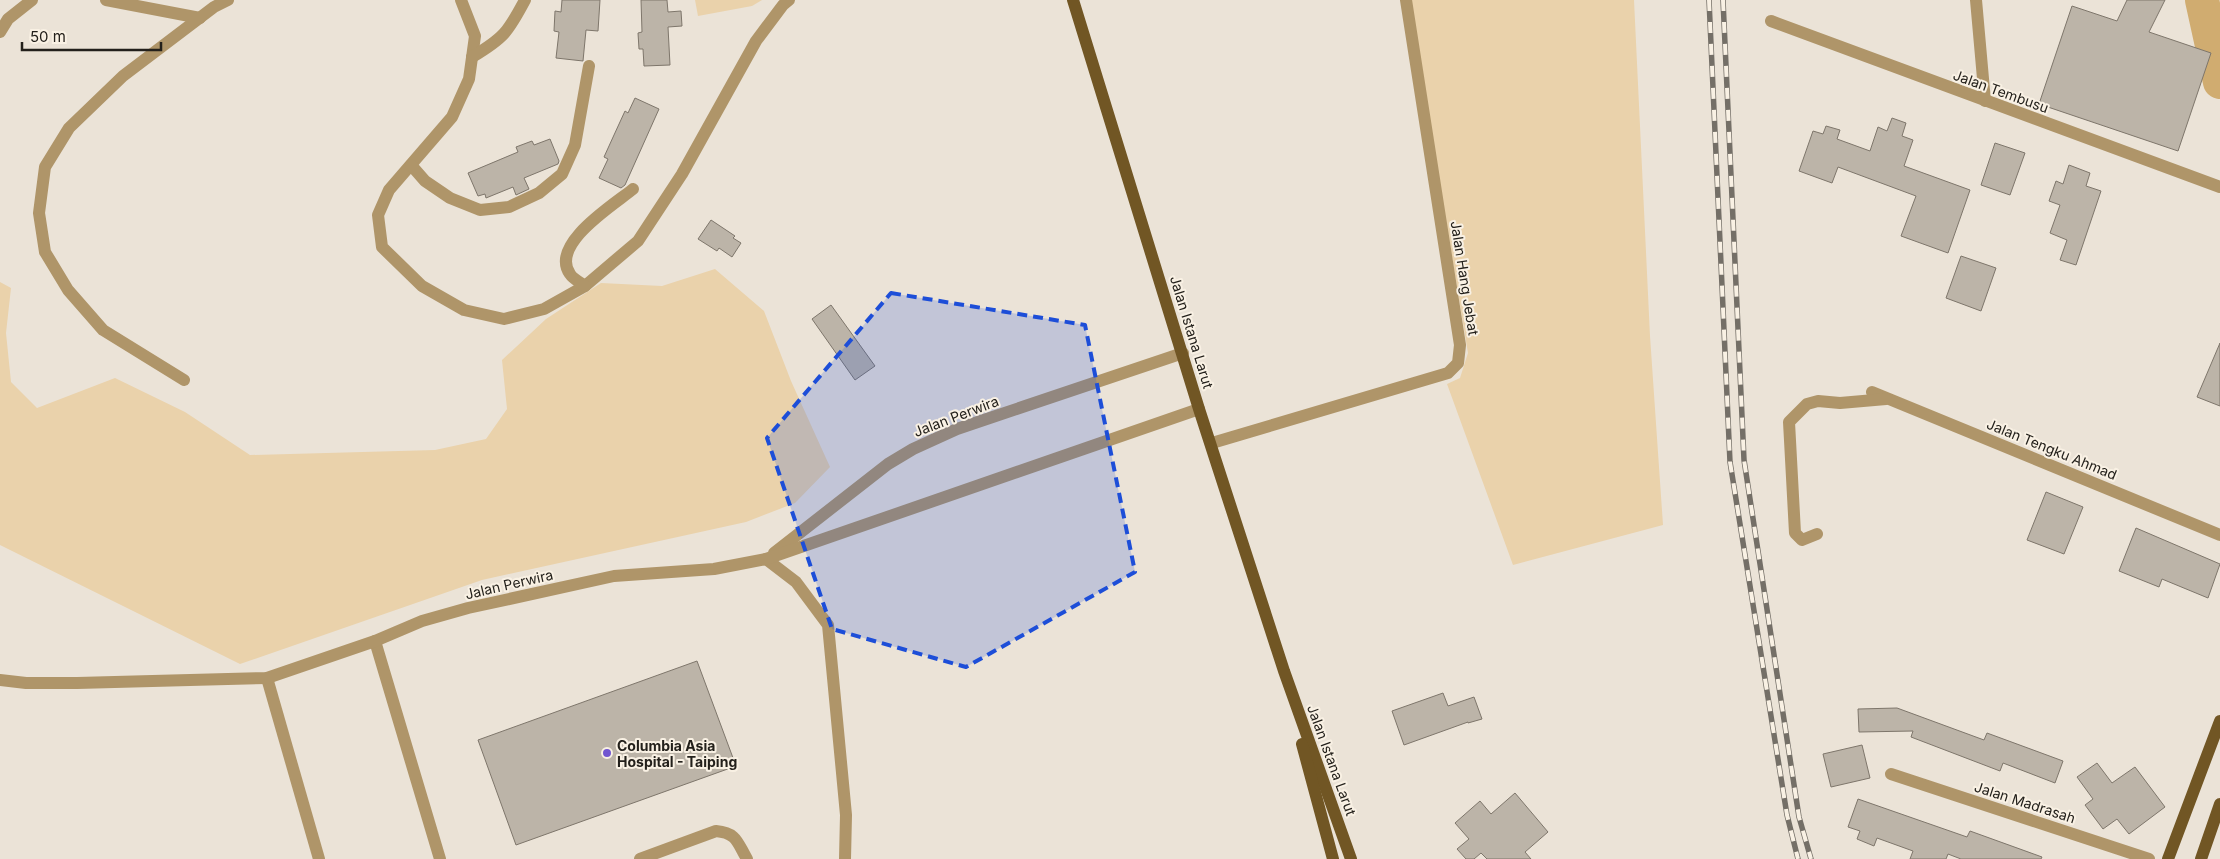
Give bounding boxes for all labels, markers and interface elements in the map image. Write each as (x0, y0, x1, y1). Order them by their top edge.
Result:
scale bar (22, 20, 161, 52)
text: 50 m (30, 27, 66, 46)
street label: Jalan Tembusu (1951, 66, 2051, 116)
street label: Jalan Hang Jebat (1448, 220, 1483, 337)
street label: Jalan Istana Larut (1167, 274, 1217, 391)
street label: Jalan Perwira (911, 392, 1001, 440)
street label: Jalan Tengku Ahmad (1984, 415, 2120, 483)
street label: Jalan Perwira (463, 566, 555, 602)
street label: Jalan Istana Larut (1304, 702, 1360, 818)
place label: Columbia Asia Hospital - Taiping (617, 737, 737, 770)
marker: Columbia Asia Hospital - Taiping (601, 747, 613, 759)
street label: Jalan Madrasah (1972, 778, 2078, 826)

